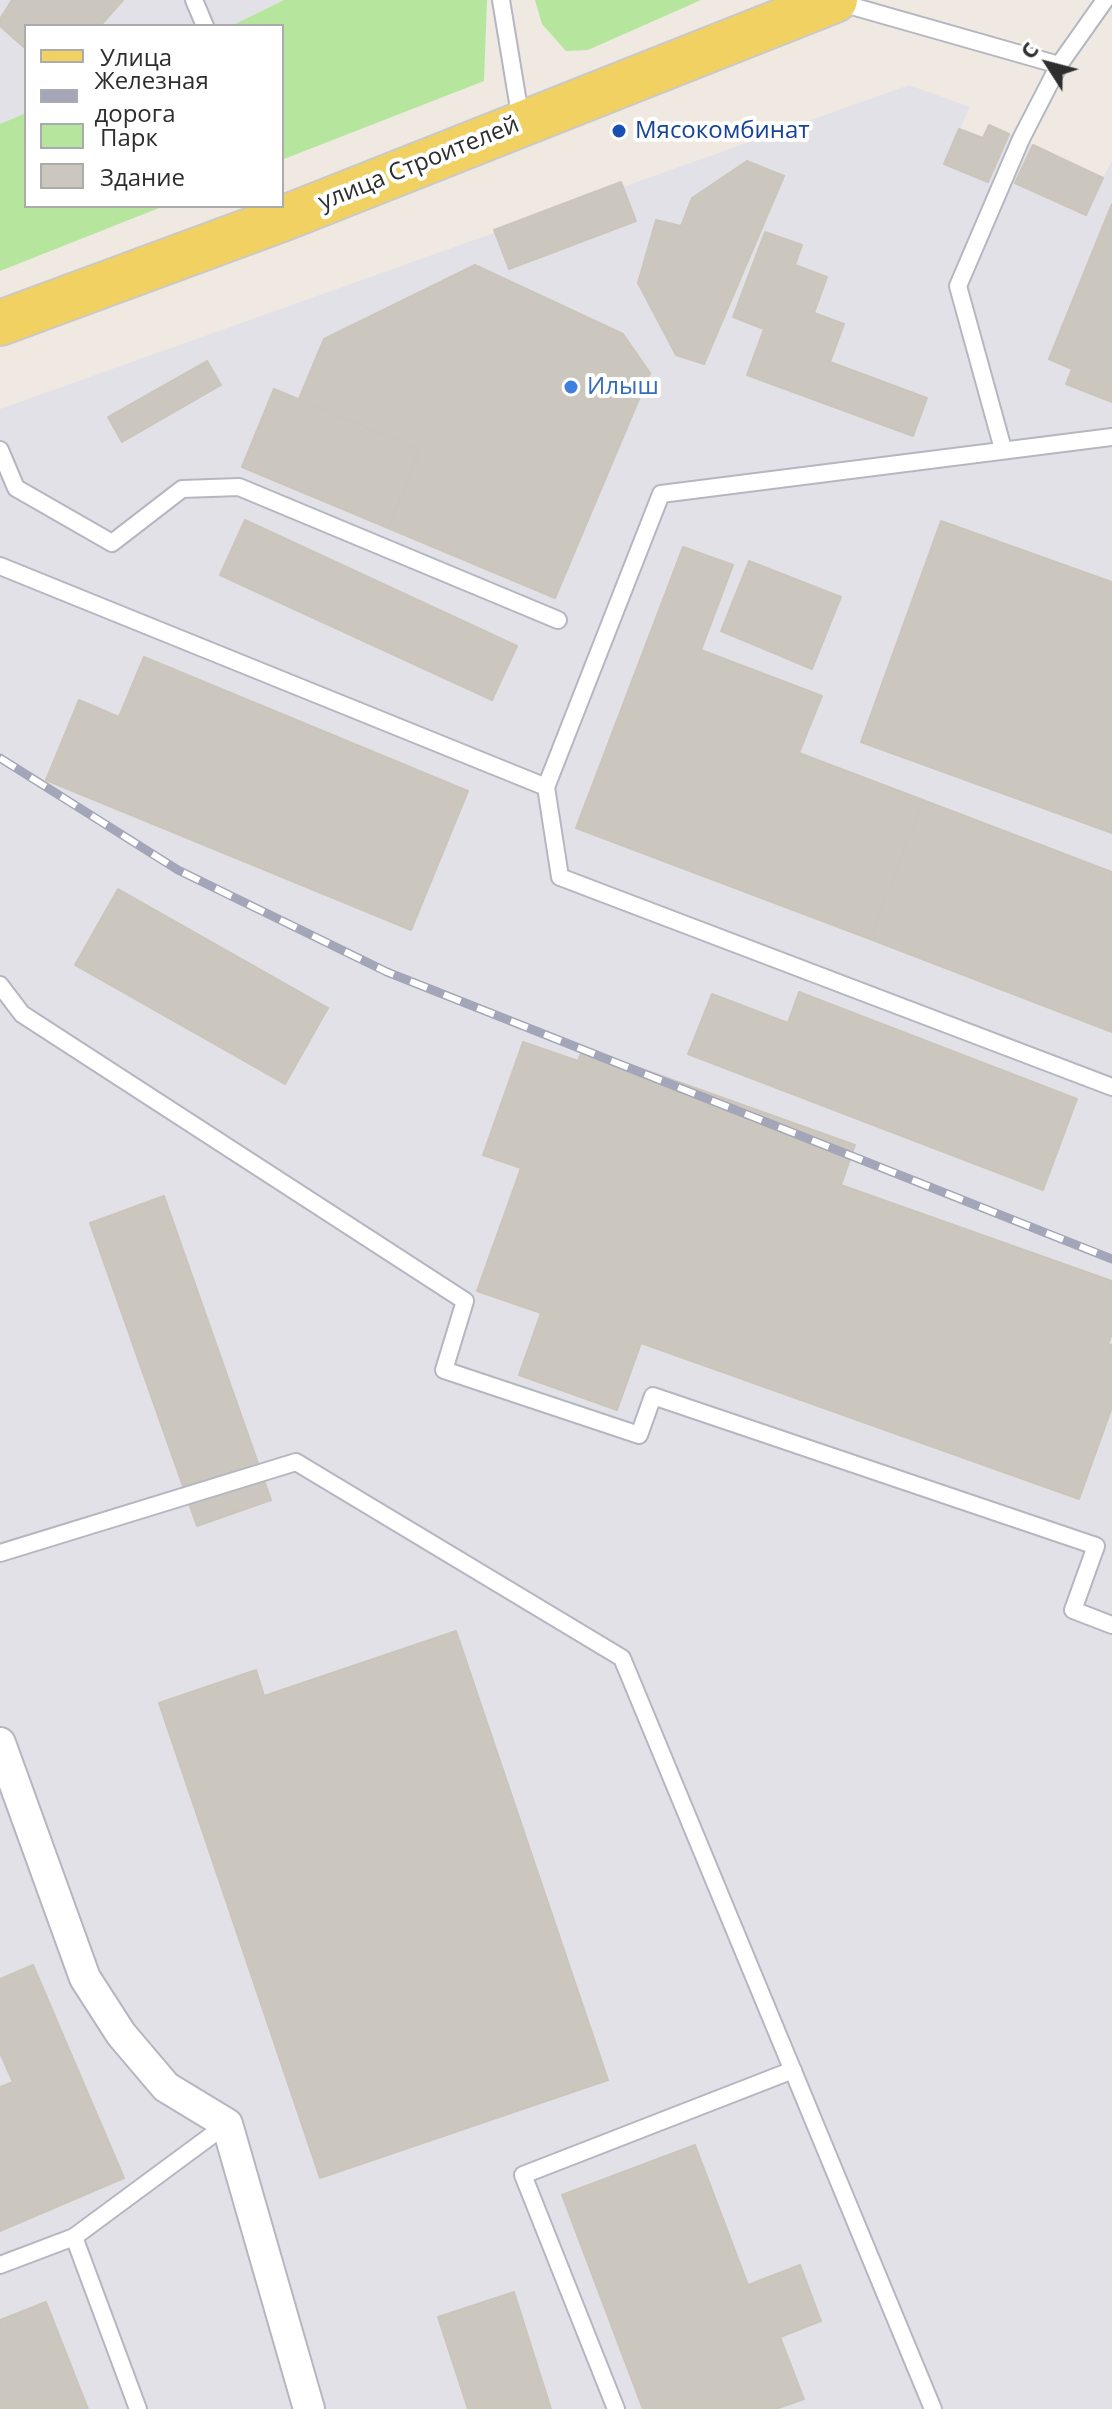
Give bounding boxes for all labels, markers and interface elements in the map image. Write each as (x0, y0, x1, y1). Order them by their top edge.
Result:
legend (24, 24, 284, 208)
north arrow (1008, 24, 1088, 104)
text: С (1012, 35, 1045, 64)
text: Улица (100, 40, 172, 73)
text: Железная дорога (94, 63, 209, 129)
street label: улица Строителей (315, 111, 523, 217)
place label: Мясокомбинат (635, 117, 810, 145)
text: Парк (100, 120, 158, 153)
marker: Мясокомбинат (610, 122, 628, 140)
text: Здание (100, 160, 185, 193)
place label: Илыш (587, 373, 659, 401)
marker: Илыш (562, 378, 580, 396)

